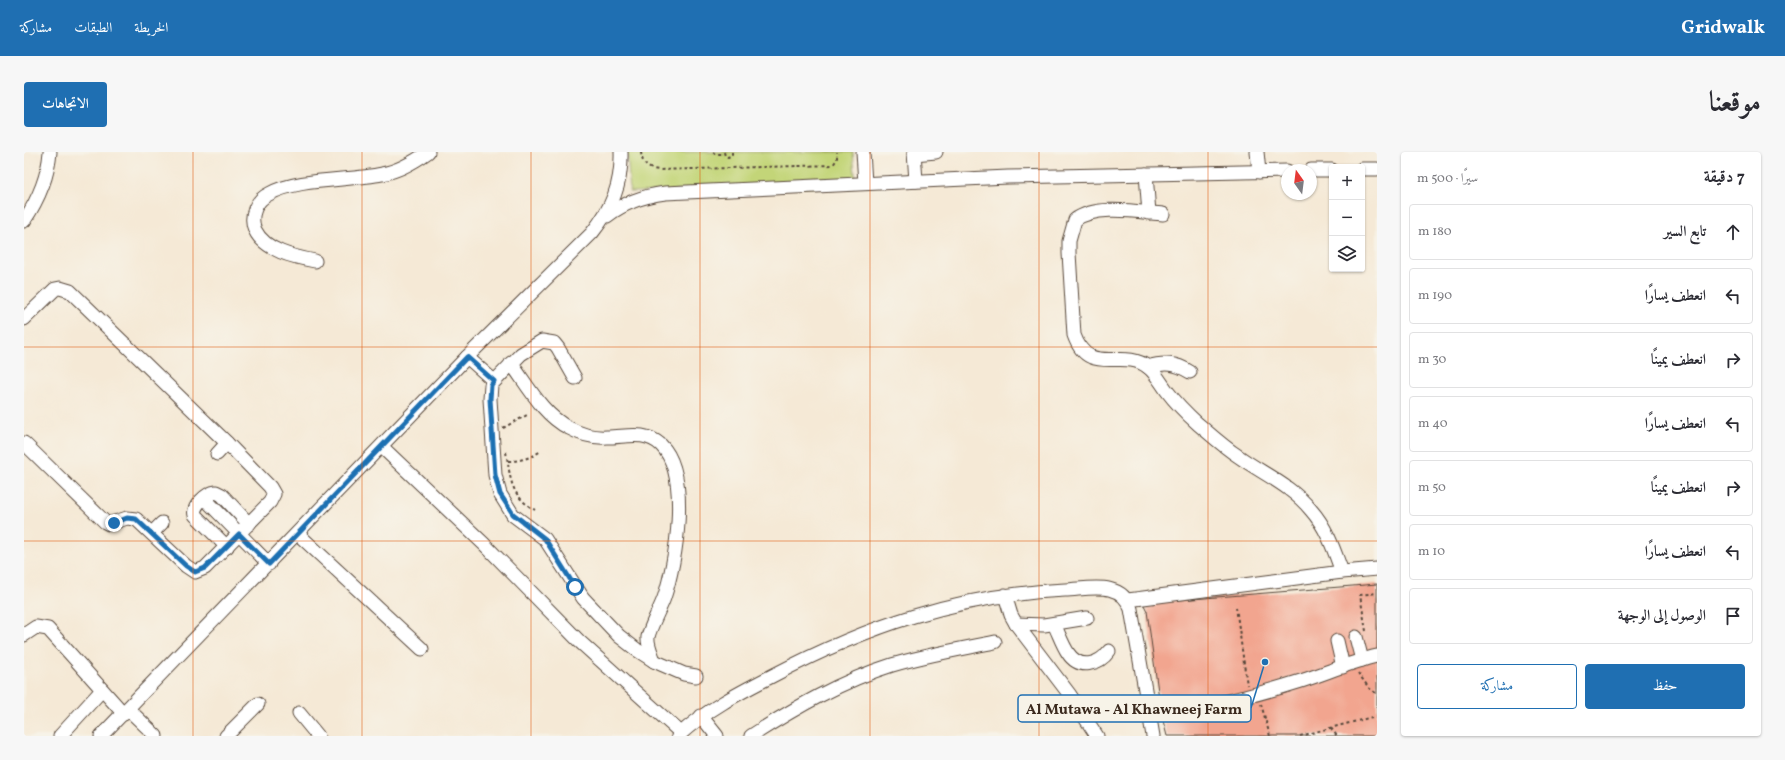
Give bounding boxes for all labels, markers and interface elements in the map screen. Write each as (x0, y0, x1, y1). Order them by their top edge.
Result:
text: Gridwalk (1681, 15, 1765, 41)
text: مشاركة (20, 19, 52, 38)
text: الطبقات (74, 19, 112, 38)
text: الخريطة (134, 19, 168, 38)
button: الاتجاهات (24, 82, 107, 127)
text: موقعنا (1709, 84, 1761, 123)
north arrow (1281, 164, 1317, 200)
map controls (1329, 164, 1365, 272)
button: + (1329, 164, 1365, 200)
text: 7 دقيقة (1704, 166, 1745, 189)
text: سيرًا · 500 m (1417, 170, 1478, 188)
button: − (1329, 200, 1365, 236)
icon: ahead (1722, 221, 1744, 243)
text: تابع السير (1664, 222, 1706, 243)
text: 180 m (1418, 223, 1452, 241)
button: layers (1329, 236, 1365, 272)
icon: left (1722, 285, 1744, 307)
text: انعطف يسارًا (1645, 286, 1706, 307)
text: 190 m (1418, 287, 1452, 305)
icon: right (1722, 349, 1744, 371)
text: انعطف يمينًا (1651, 350, 1706, 371)
text: 30 m (1418, 351, 1446, 369)
icon: left (1722, 413, 1744, 435)
text: انعطف يسارًا (1645, 414, 1706, 435)
text: 40 m (1418, 415, 1447, 433)
icon: right (1722, 477, 1744, 499)
text: انعطف يمينًا (1651, 478, 1706, 499)
text: 50 m (1418, 479, 1446, 497)
route end (105, 514, 123, 532)
icon: left (1722, 541, 1744, 563)
text: انعطف يسارًا (1645, 542, 1706, 563)
text: 10 m (1418, 543, 1445, 561)
route start (566, 578, 584, 596)
icon: arrive (1722, 605, 1744, 627)
text: الوصول إلى الوجهة (1618, 606, 1706, 627)
button: مشاركة (1417, 664, 1577, 709)
button: حفظ (1585, 664, 1745, 709)
callout: Al Mutawa - Al Khawneej Farm (1018, 695, 1251, 722)
text: Al Mutawa - Al Khawneej Farm (1026, 700, 1243, 721)

